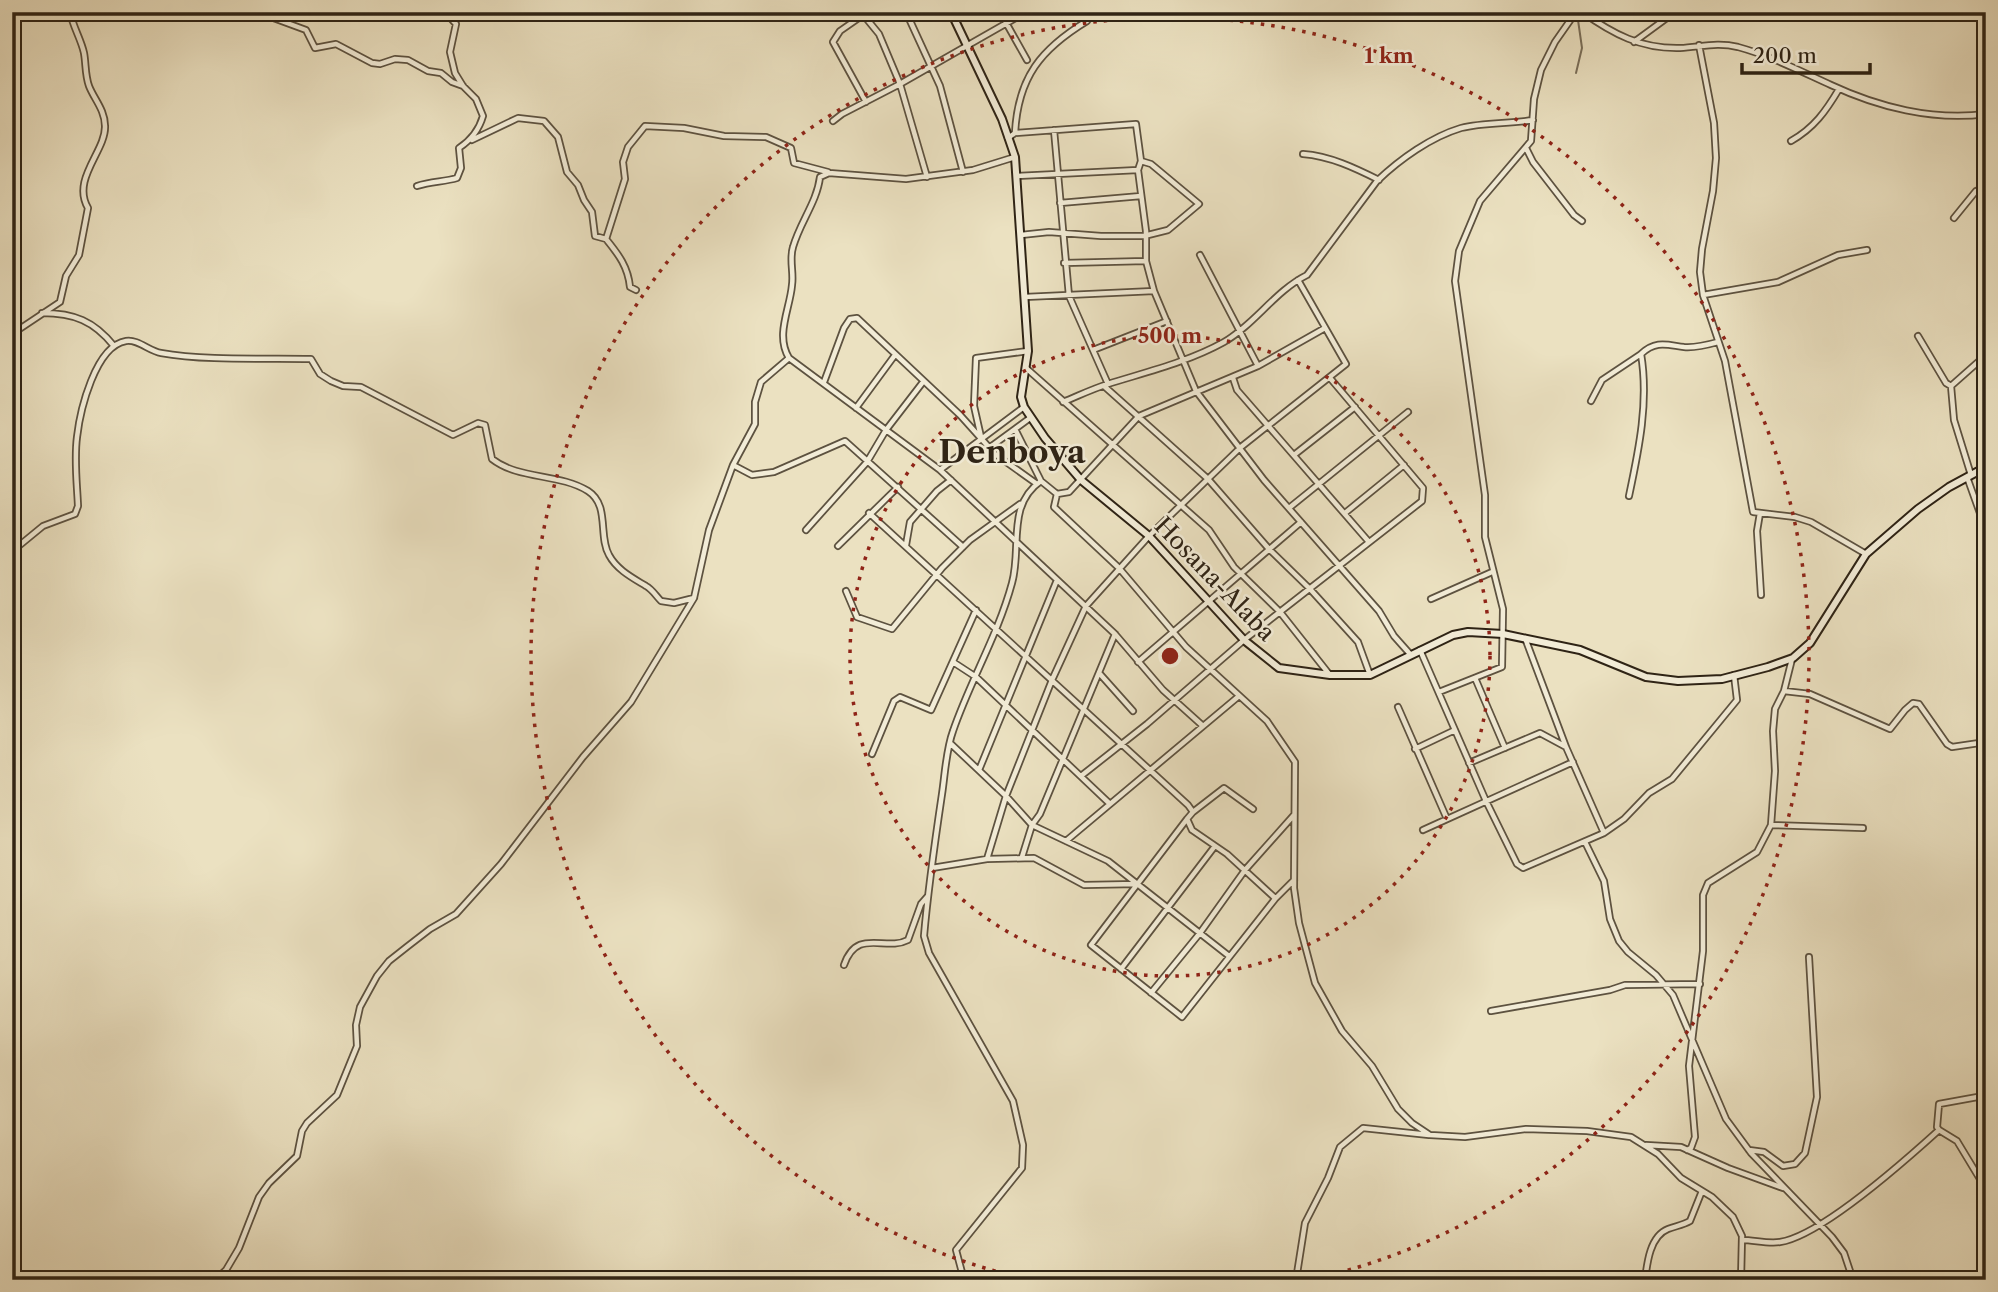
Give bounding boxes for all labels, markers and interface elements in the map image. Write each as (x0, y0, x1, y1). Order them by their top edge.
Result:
scale bar (1742, 32, 1870, 76)
text: 1 km (1364, 43, 1414, 68)
text: 200 m (1753, 43, 1817, 68)
text: 500 m (1138, 323, 1202, 348)
district label: Denboya (939, 432, 1086, 471)
street label: Hosana-Alaba (1149, 511, 1281, 647)
centre of rings (1158, 644, 1182, 668)

